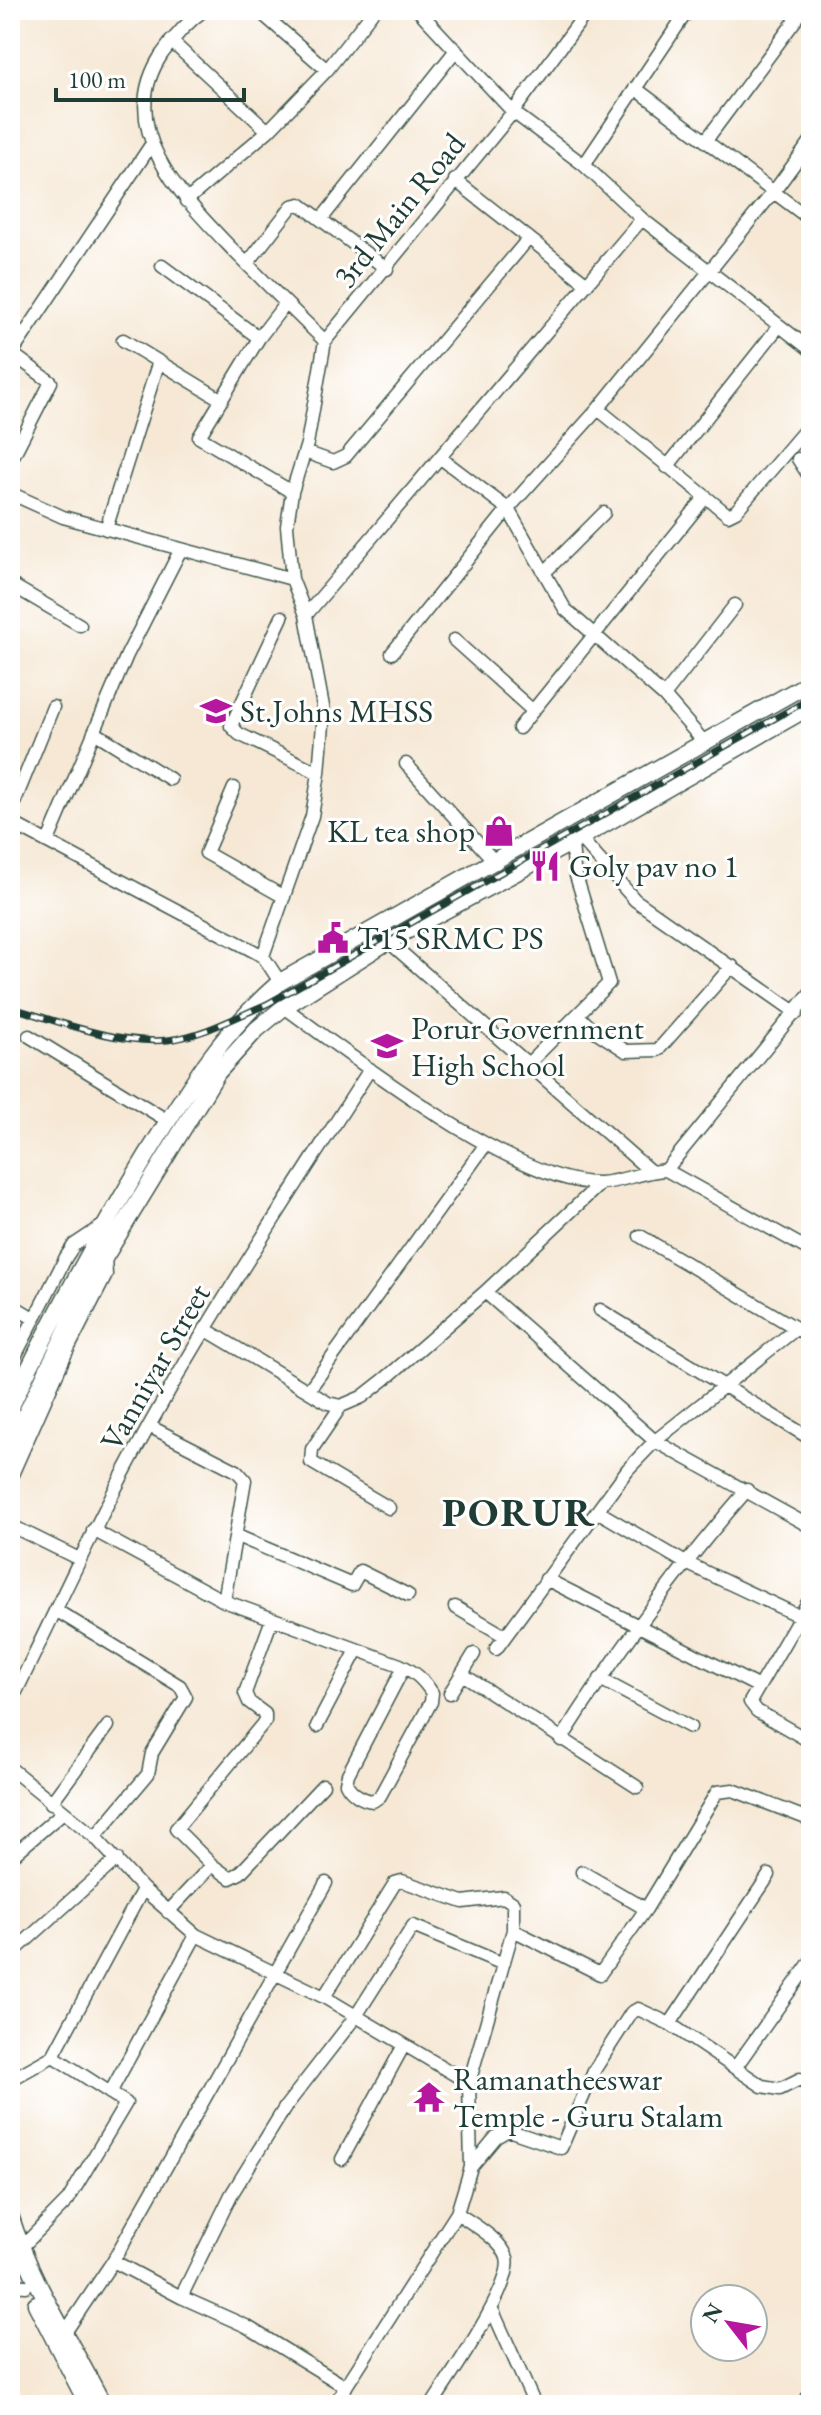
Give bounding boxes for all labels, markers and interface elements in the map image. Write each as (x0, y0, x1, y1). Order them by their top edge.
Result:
scale bar (56, 52, 244, 102)
text: 100 m (68, 64, 126, 95)
street label: 3rd Main Road (324, 123, 475, 296)
place label: St.Johns MHSS (240, 690, 433, 732)
school or university icon: St.Johns MHSS (199, 694, 233, 728)
place label: KL tea shop (327, 810, 475, 852)
shop icon: KL tea shop (482, 814, 516, 848)
place label: Goly pav no 1 (569, 845, 739, 887)
restaurant icon: Goly pav no 1 (528, 849, 562, 883)
place label: T15 SRMC PS (357, 917, 544, 959)
public building icon: T15 SRMC PS (316, 921, 350, 955)
place label: Porur Government High School (411, 1007, 644, 1086)
school or university icon: Porur Government High School (370, 1029, 404, 1063)
street label: Vanniyar Street (90, 1276, 220, 1458)
district label: PORUR (442, 1486, 596, 1538)
place label: Ramanatheeswar Temple - Guru Stalam (453, 2058, 724, 2137)
temple icon: Ramanatheeswar Temple - Guru Stalam (412, 2080, 446, 2114)
north arrow (689, 2283, 769, 2363)
text: N (695, 2298, 729, 2328)

